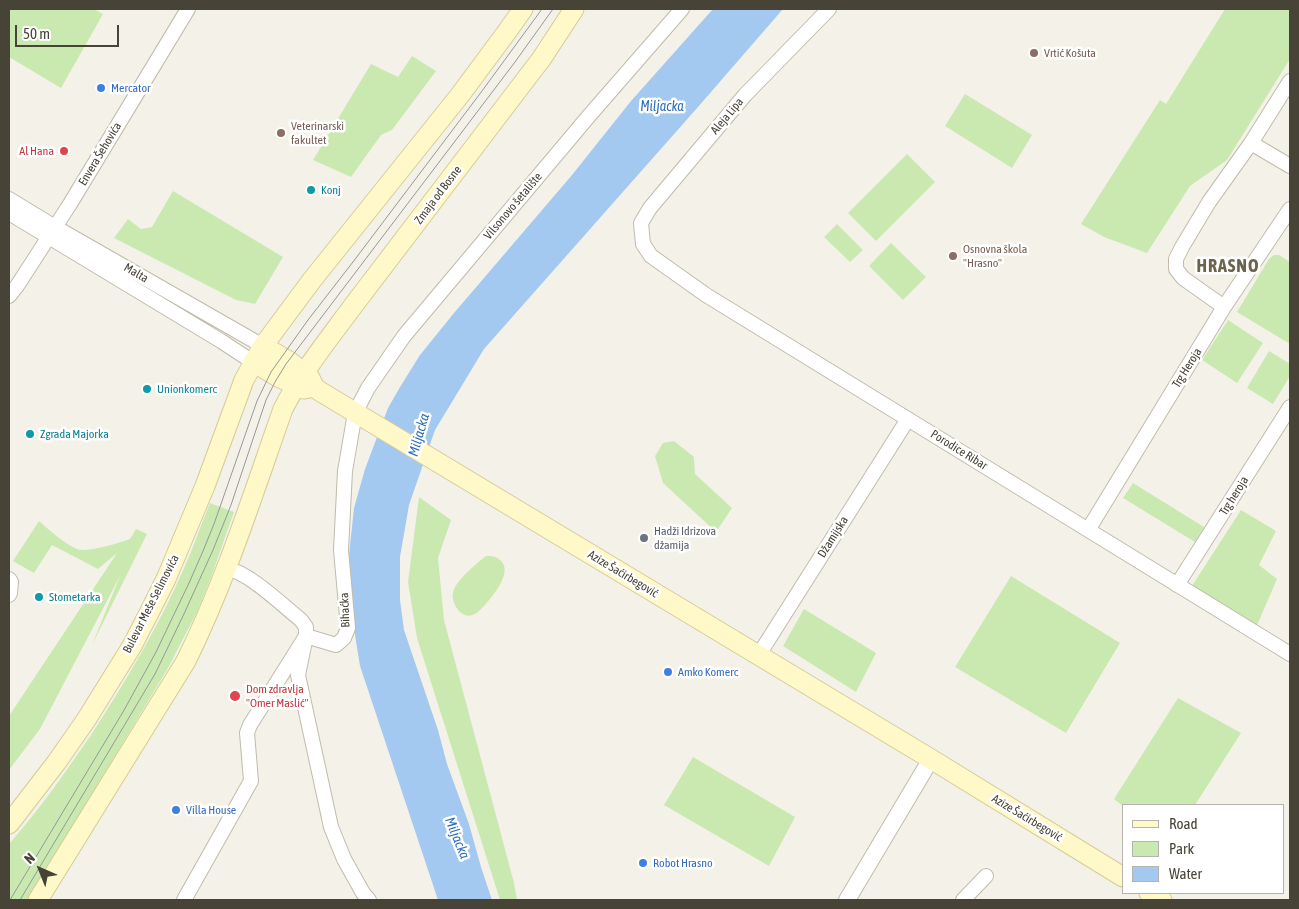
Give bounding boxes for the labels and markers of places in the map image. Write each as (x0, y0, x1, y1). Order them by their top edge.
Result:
place label: Vrtić Košuta (1044, 46, 1096, 60)
marker: Vrtić Košuta (1028, 47, 1040, 59)
place label: Mercator (111, 81, 151, 95)
marker: Mercator (95, 82, 107, 94)
place label: Veterinarski fakultet (291, 119, 344, 147)
marker: Veterinarski fakultet (275, 127, 287, 139)
place label: Al Hana (19, 144, 54, 158)
marker: Al Hana (58, 145, 70, 157)
place label: Konj (321, 183, 341, 197)
marker: Konj (305, 184, 317, 196)
place label: Osnovna škola "Hrasno" (963, 242, 1027, 270)
marker: Osnovna škola "Hrasno" (947, 250, 959, 262)
place label: Unionkomerc (157, 382, 217, 396)
marker: Unionkomerc (141, 383, 153, 395)
place label: Zgrada Majorka (40, 427, 109, 441)
marker: Zgrada Majorka (24, 428, 36, 440)
place label: Hadži Idrizova džamija (654, 524, 716, 552)
marker: Hadži Idrizova džamija (638, 532, 650, 544)
place label: Stometarka (49, 590, 101, 604)
marker: Stometarka (33, 591, 45, 603)
place label: Amko Komerc (678, 665, 738, 679)
marker: Amko Komerc (662, 666, 674, 678)
place label: Dom zdravlja "Omer Maslić" (246, 682, 308, 710)
marker: Dom zdravlja "Omer Maslić" (228, 689, 242, 703)
place label: Villa House (186, 803, 236, 817)
marker: Villa House (170, 804, 182, 816)
place label: Robot Hrasno (653, 856, 713, 870)
marker: Robot Hrasno (637, 857, 649, 869)

